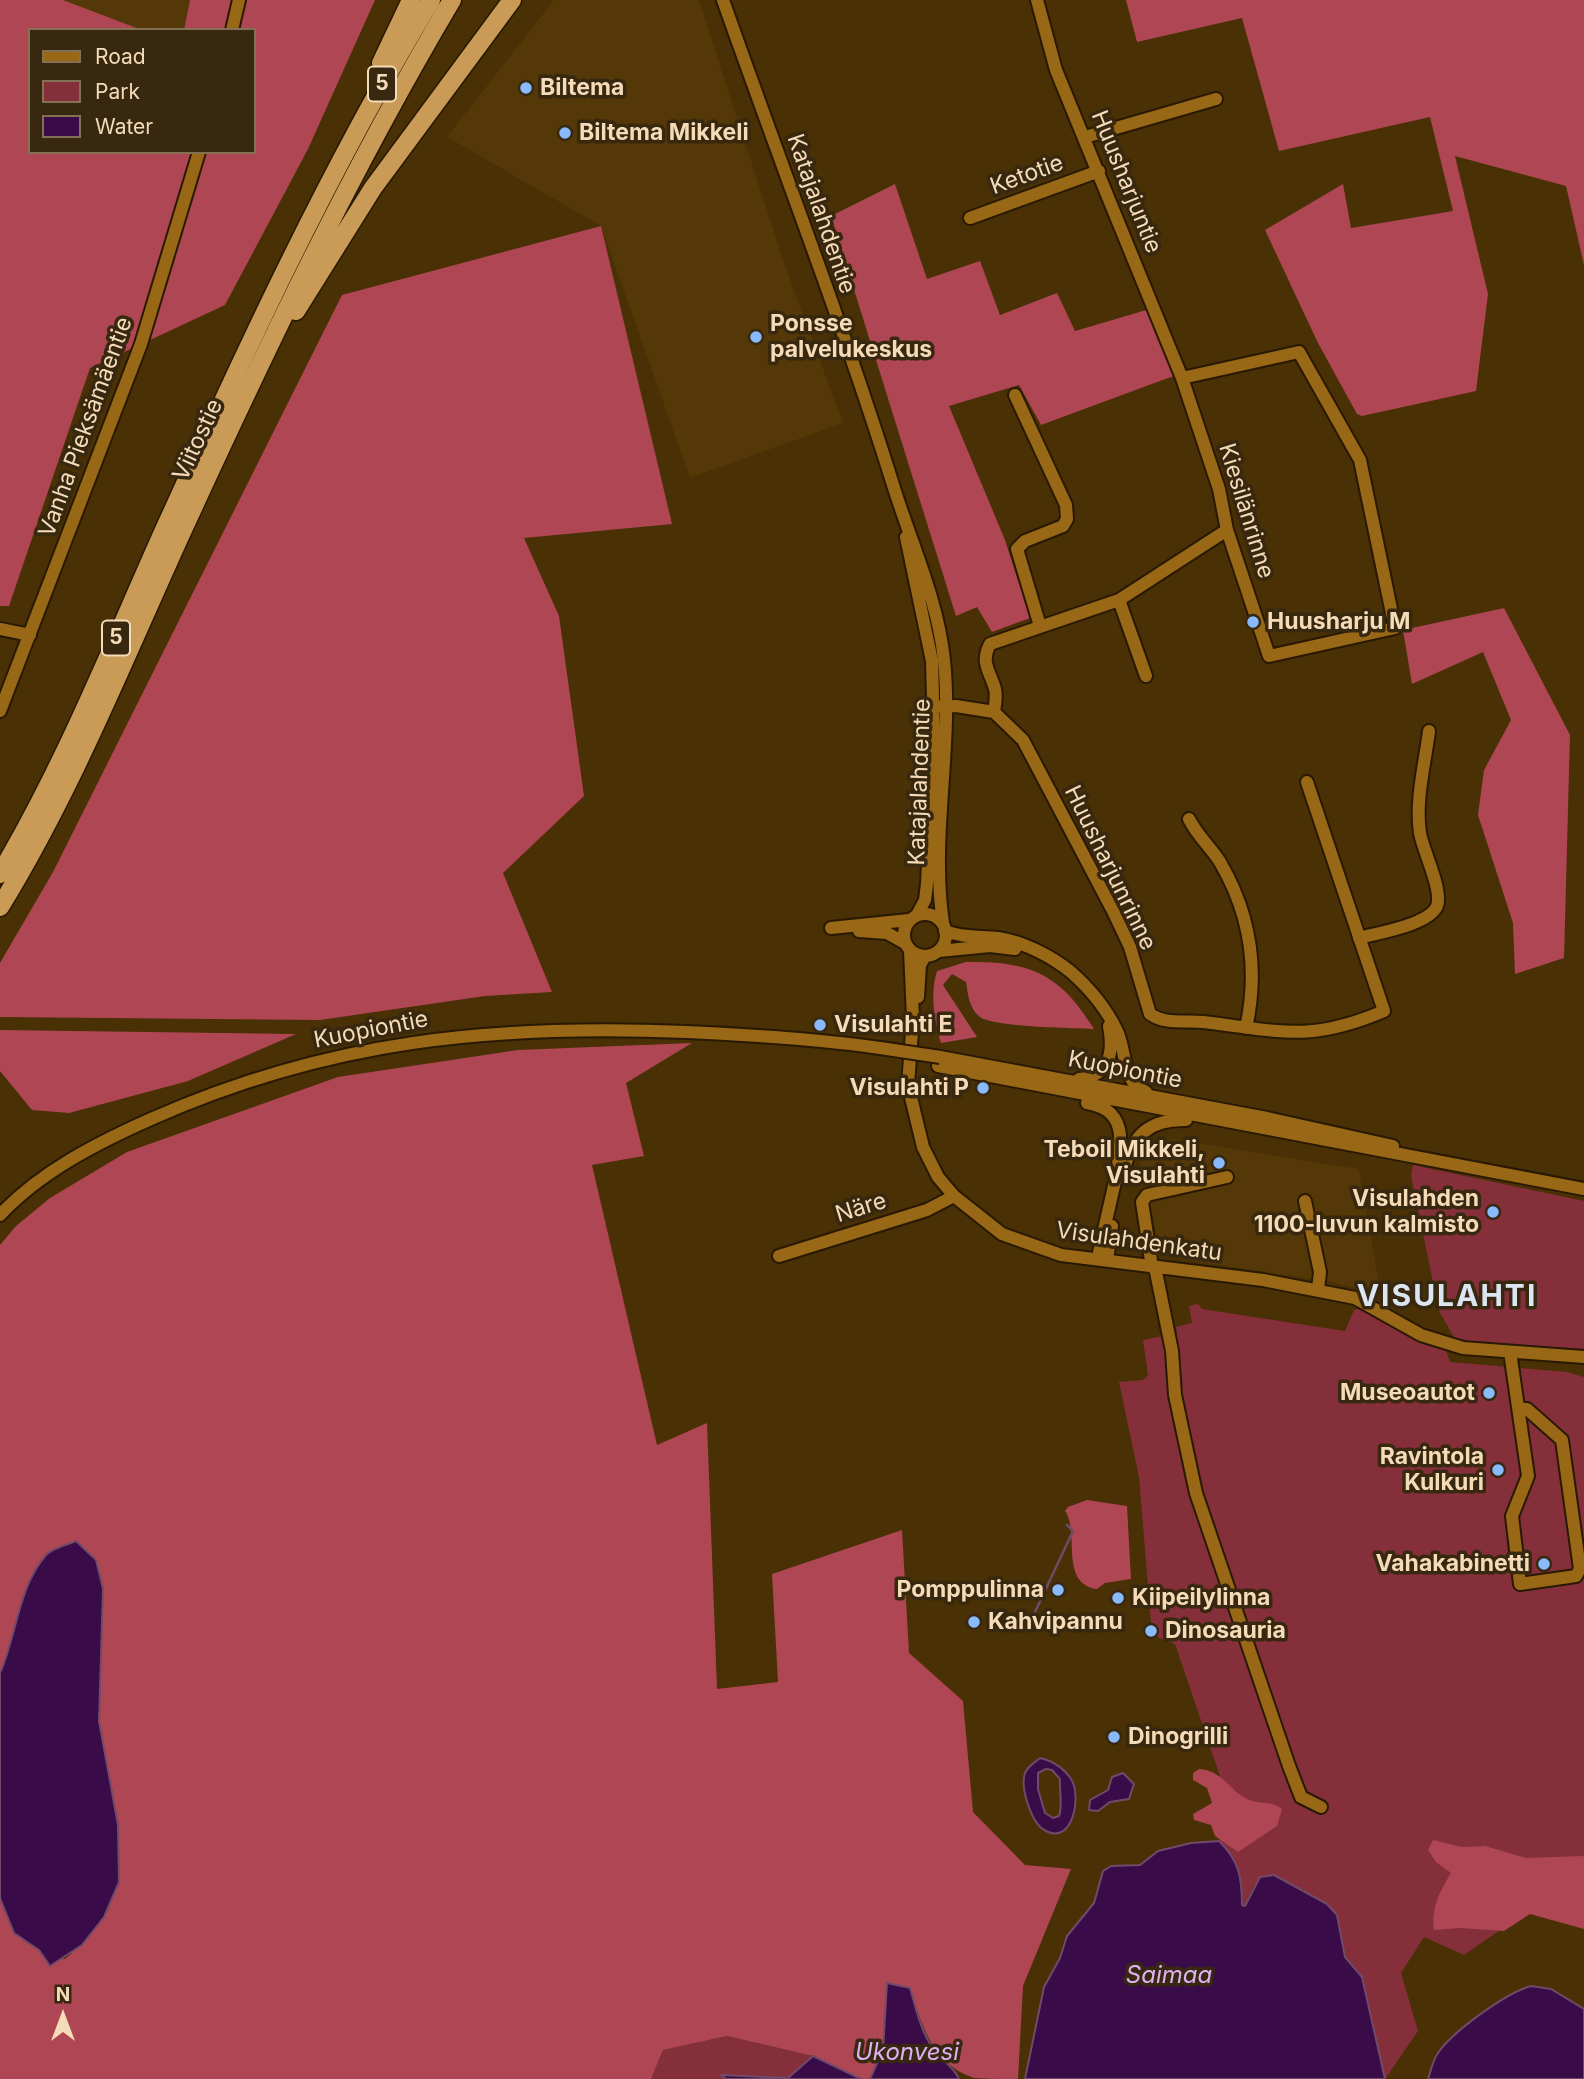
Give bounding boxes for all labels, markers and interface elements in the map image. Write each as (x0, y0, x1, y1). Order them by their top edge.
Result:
legend (28, 28, 256, 154)
text: Road (95, 44, 146, 69)
road number: 5 (368, 66, 396, 102)
place label: Biltema (540, 74, 624, 102)
text: Park (95, 79, 140, 104)
marker: Biltema (518, 80, 534, 96)
street label: Huusharjuntie (1085, 107, 1167, 257)
text: Water (95, 114, 153, 139)
place label: Biltema Mikkeli (579, 119, 749, 147)
marker: Biltema Mikkeli (557, 125, 573, 141)
street label: Katajalahdentie (781, 131, 861, 297)
street label: Ketotie (987, 149, 1067, 201)
place label: Ponsse palvelukeskus (770, 310, 932, 364)
street label: Vanha Pieksämäentie (33, 313, 139, 541)
marker: Ponsse palvelukeskus (748, 329, 764, 345)
street label: Viitostie (167, 395, 229, 485)
street label: Kiesilänrinne (1212, 440, 1280, 582)
place label: Huusharju M (1267, 608, 1411, 636)
marker: Huusharju M (1245, 614, 1261, 630)
road number: 5 (102, 620, 130, 656)
street label: Katajalahdentie (903, 698, 937, 866)
street label: Huusharjunrinne (1058, 781, 1162, 955)
street label: Kuopiontie (312, 1005, 430, 1055)
place label: Visulahti E (834, 1011, 953, 1039)
marker: Visulahti E (812, 1017, 828, 1033)
street label: Kuopiontie (1066, 1045, 1184, 1095)
place label: Visulahti P (849, 1074, 969, 1102)
marker: Visulahti P (975, 1080, 991, 1096)
place label: Teboil Mikkeli, Visulahti (1044, 1136, 1205, 1190)
marker: Teboil Mikkeli, Visulahti (1211, 1155, 1227, 1171)
place label: Visulahden 1100-luvun kalmisto (1254, 1185, 1479, 1239)
street label: Näre (832, 1187, 890, 1229)
marker: Visulahden 1100-luvun kalmisto (1485, 1204, 1501, 1220)
street label: Visulahdenkatu (1054, 1217, 1224, 1267)
district label: VISULAHTI (1358, 1279, 1536, 1315)
place label: Museoautot (1340, 1379, 1475, 1407)
marker: Museoautot (1481, 1385, 1497, 1401)
place label: Ravintola Kulkuri (1380, 1443, 1484, 1497)
marker: Ravintola Kulkuri (1490, 1462, 1506, 1478)
place label: Vahakabinetti (1375, 1550, 1530, 1578)
marker: Vahakabinetti (1536, 1556, 1552, 1572)
place label: Pomppulinna (896, 1576, 1044, 1604)
marker: Pomppulinna (1050, 1582, 1066, 1598)
place label: Kiipeilylinna (1132, 1584, 1270, 1612)
marker: Kiipeilylinna (1110, 1590, 1126, 1606)
place label: Kahvipannu (988, 1608, 1123, 1636)
marker: Kahvipannu (966, 1614, 982, 1630)
place label: Dinosauria (1165, 1617, 1286, 1645)
marker: Dinosauria (1143, 1623, 1159, 1639)
place label: Dinogrilli (1128, 1723, 1228, 1751)
marker: Dinogrilli (1106, 1729, 1122, 1745)
water label: Saimaa (1126, 1962, 1212, 1990)
north arrow (28, 1981, 98, 2051)
text: N (56, 1983, 70, 2006)
water label: Ukonvesi (855, 2039, 959, 2067)

